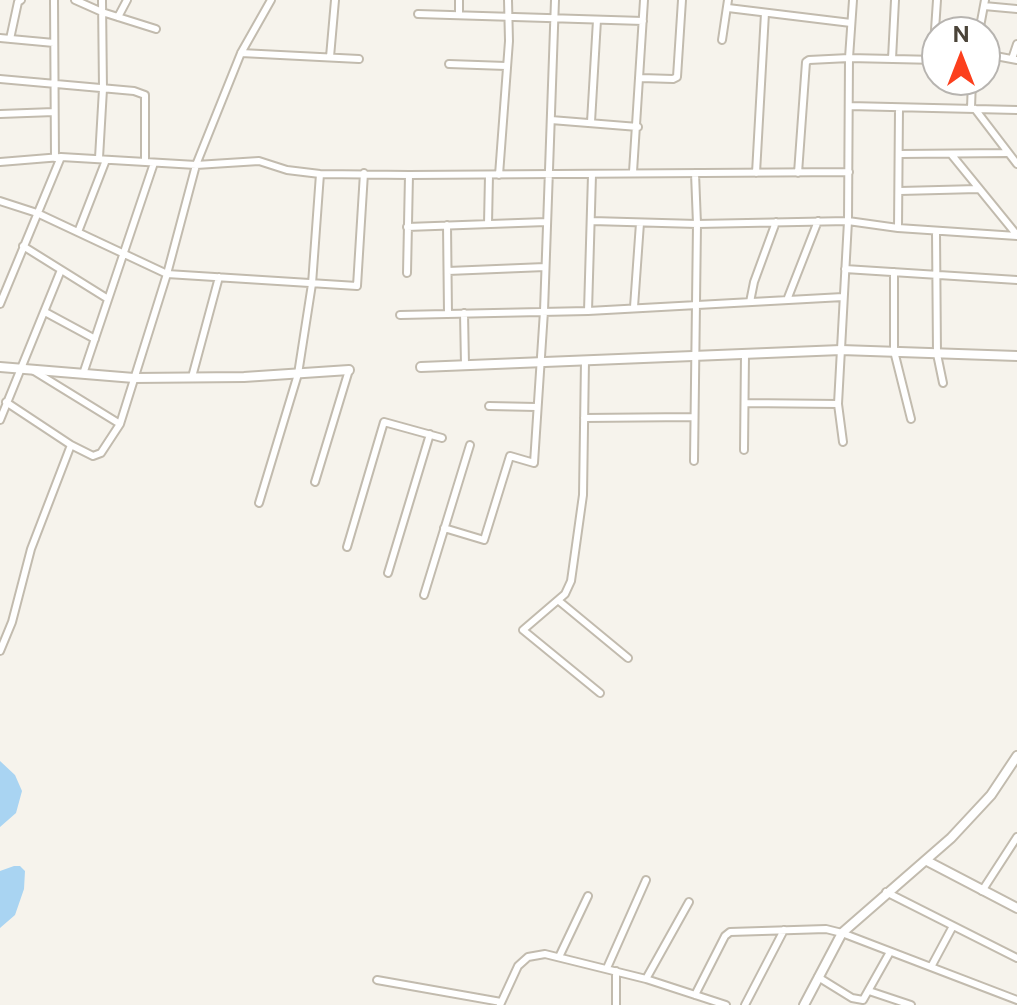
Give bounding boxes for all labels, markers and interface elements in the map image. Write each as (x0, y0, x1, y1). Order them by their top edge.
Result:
north arrow (921, 16, 1001, 96)
text: N (952, 21, 970, 47)

